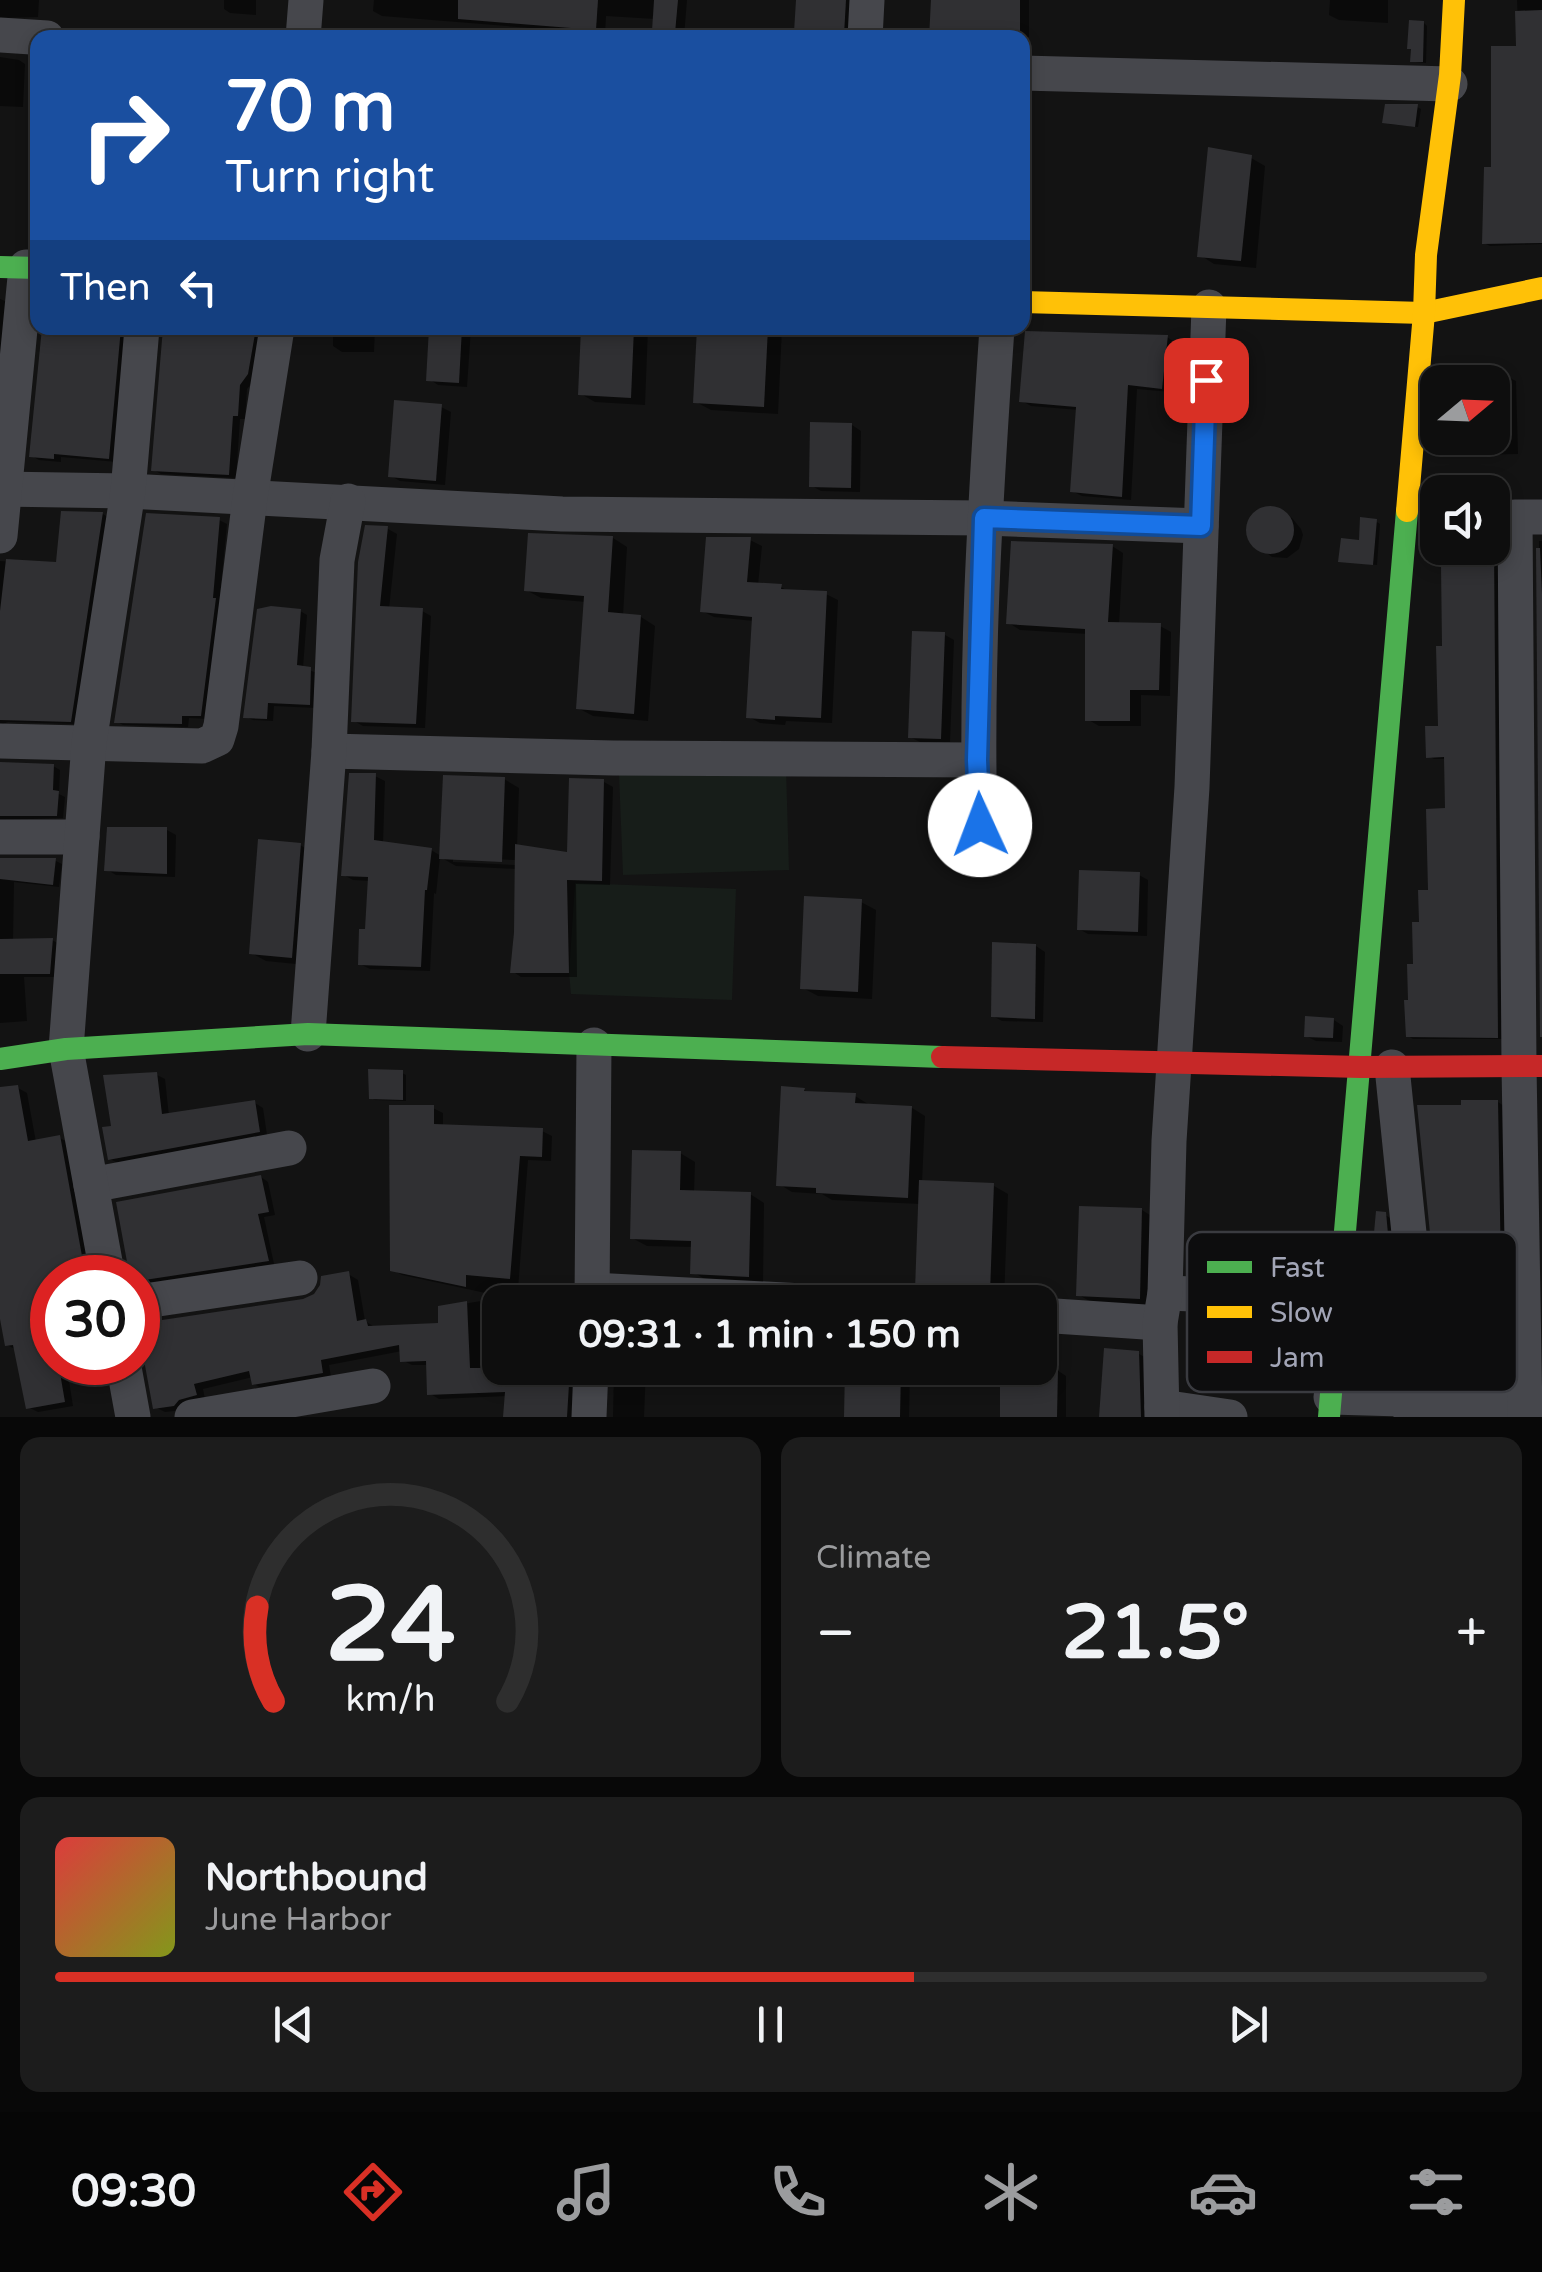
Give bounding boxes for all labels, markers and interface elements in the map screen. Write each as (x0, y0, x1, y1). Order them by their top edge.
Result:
text: 70 m (225, 66, 395, 150)
icon: right (60, 70, 190, 200)
text: Turn right (225, 151, 434, 205)
icon: left (171, 260, 226, 315)
text: Then (60, 265, 151, 311)
pin (1164, 338, 1249, 423)
icon: arrive (1179, 353, 1234, 408)
north arrow (1420, 365, 1510, 455)
map controls (1420, 365, 1510, 565)
button: sound (1420, 475, 1510, 565)
position arrow (928, 773, 1032, 877)
legend (1187, 1232, 1517, 1392)
text: Fast (1270, 1251, 1325, 1285)
speed limit sign: 30 (30, 1255, 160, 1385)
text: Slow (1270, 1296, 1333, 1330)
text: 09:31 · 1 min · 150 m (578, 1312, 961, 1358)
text: Jam (1270, 1341, 1325, 1375)
text: Climate (816, 1539, 931, 1577)
text: 24 (325, 1564, 456, 1689)
text: 21.5° (1062, 1588, 1249, 1678)
text: − (816, 1601, 855, 1667)
text: + (1456, 1601, 1487, 1667)
text: km/h (346, 1678, 435, 1721)
text: Northbound (205, 1855, 428, 1901)
text: June Harbor (205, 1901, 392, 1939)
icon: previous (266, 1997, 321, 2052)
icon: pause (743, 1997, 798, 2052)
icon: next (1221, 1997, 1276, 2052)
icon: directions (338, 2157, 408, 2227)
icon: music (551, 2157, 621, 2227)
icon: phone (763, 2157, 833, 2227)
icon: climate (976, 2157, 1046, 2227)
icon: car (1188, 2157, 1258, 2227)
icon: filters (1401, 2157, 1471, 2227)
text: 09:30 (71, 2165, 196, 2219)

